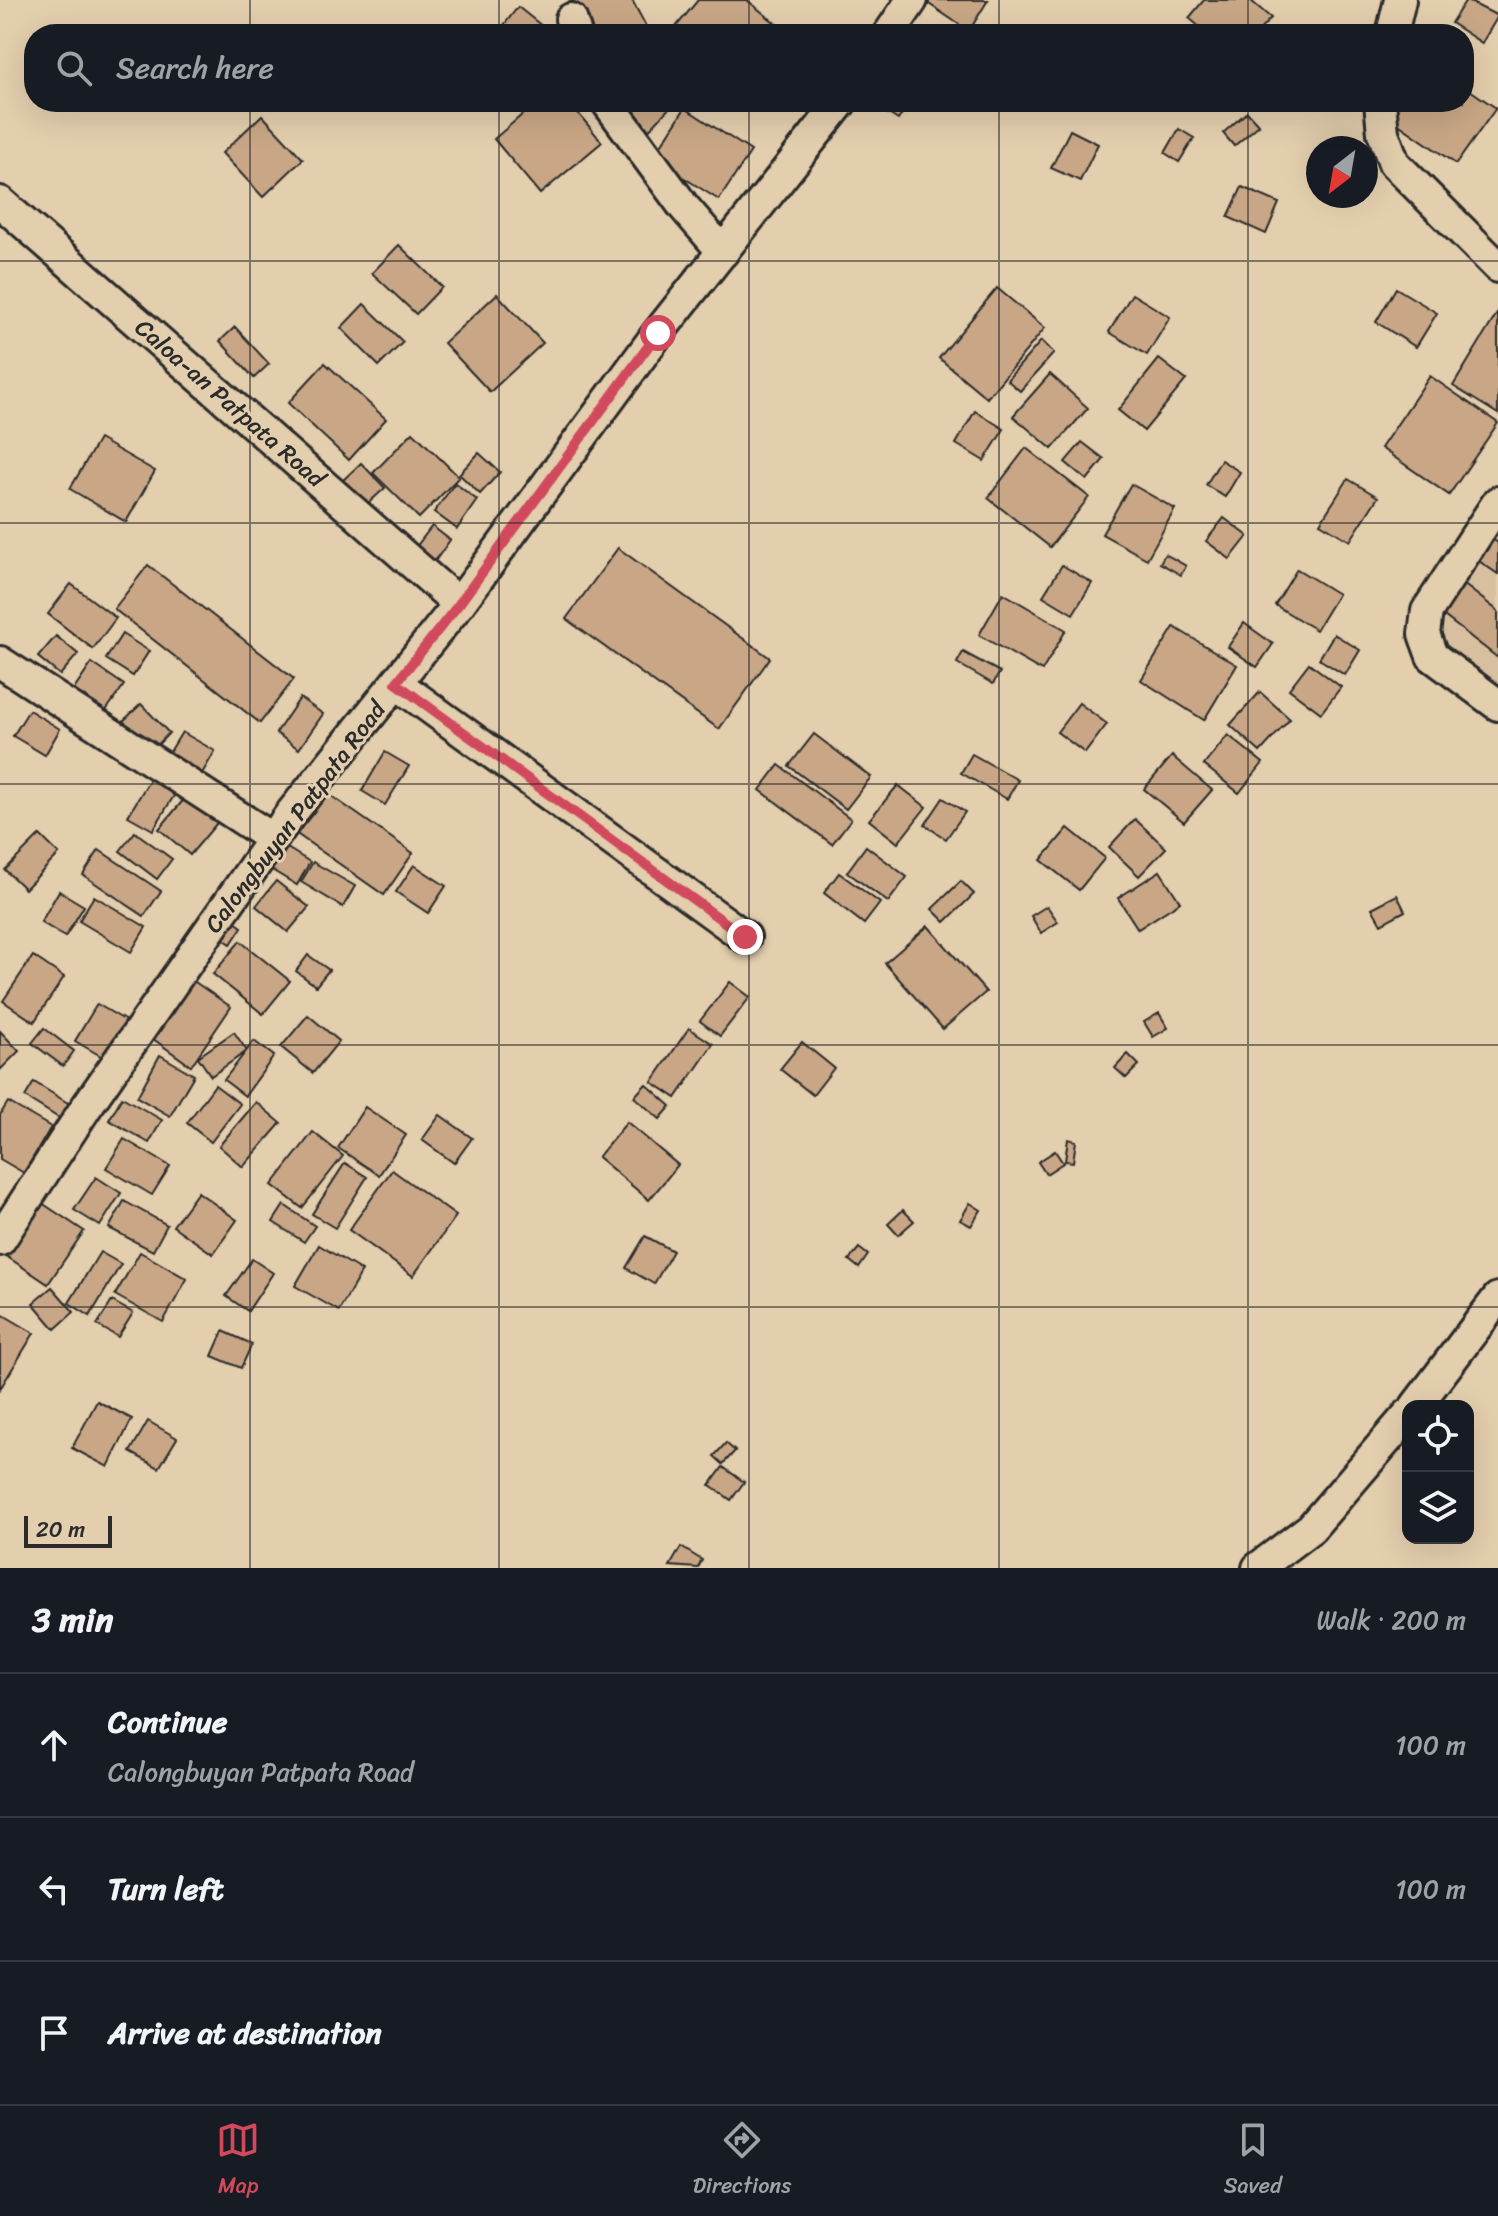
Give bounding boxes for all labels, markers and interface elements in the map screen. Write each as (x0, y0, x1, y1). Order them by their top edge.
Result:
search box (24, 24, 1474, 112)
text: Search here (116, 41, 274, 95)
icon: search (52, 46, 96, 90)
north arrow (1306, 136, 1378, 208)
street label: Caloa-an Patpata Road (125, 308, 336, 499)
route start (640, 315, 676, 351)
street label: Calongbuyan Patpata Road (193, 690, 398, 942)
route end (727, 919, 763, 955)
map controls (1402, 1400, 1474, 1544)
button: locate (1402, 1400, 1474, 1472)
button: layers (1402, 1472, 1474, 1544)
text: 20 m (36, 1510, 85, 1549)
scale bar (24, 1512, 112, 1548)
text: 3 min (32, 1590, 113, 1650)
text: Walk · 200 m (1317, 1597, 1466, 1643)
text: Continue (108, 1695, 227, 1749)
text: 100 m (1395, 1722, 1466, 1768)
icon: ahead (32, 1723, 76, 1767)
text: Calongbuyan Patpata Road (108, 1749, 414, 1795)
text: Turn left (108, 1862, 224, 1916)
text: 100 m (1395, 1866, 1466, 1912)
icon: left (32, 1867, 76, 1911)
text: Arrive at destination (108, 2006, 382, 2060)
icon: arrive (32, 2011, 76, 2055)
tab: Map (216, 2118, 260, 2205)
tab: Directions (693, 2118, 791, 2205)
tab: Saved (1224, 2118, 1282, 2205)

